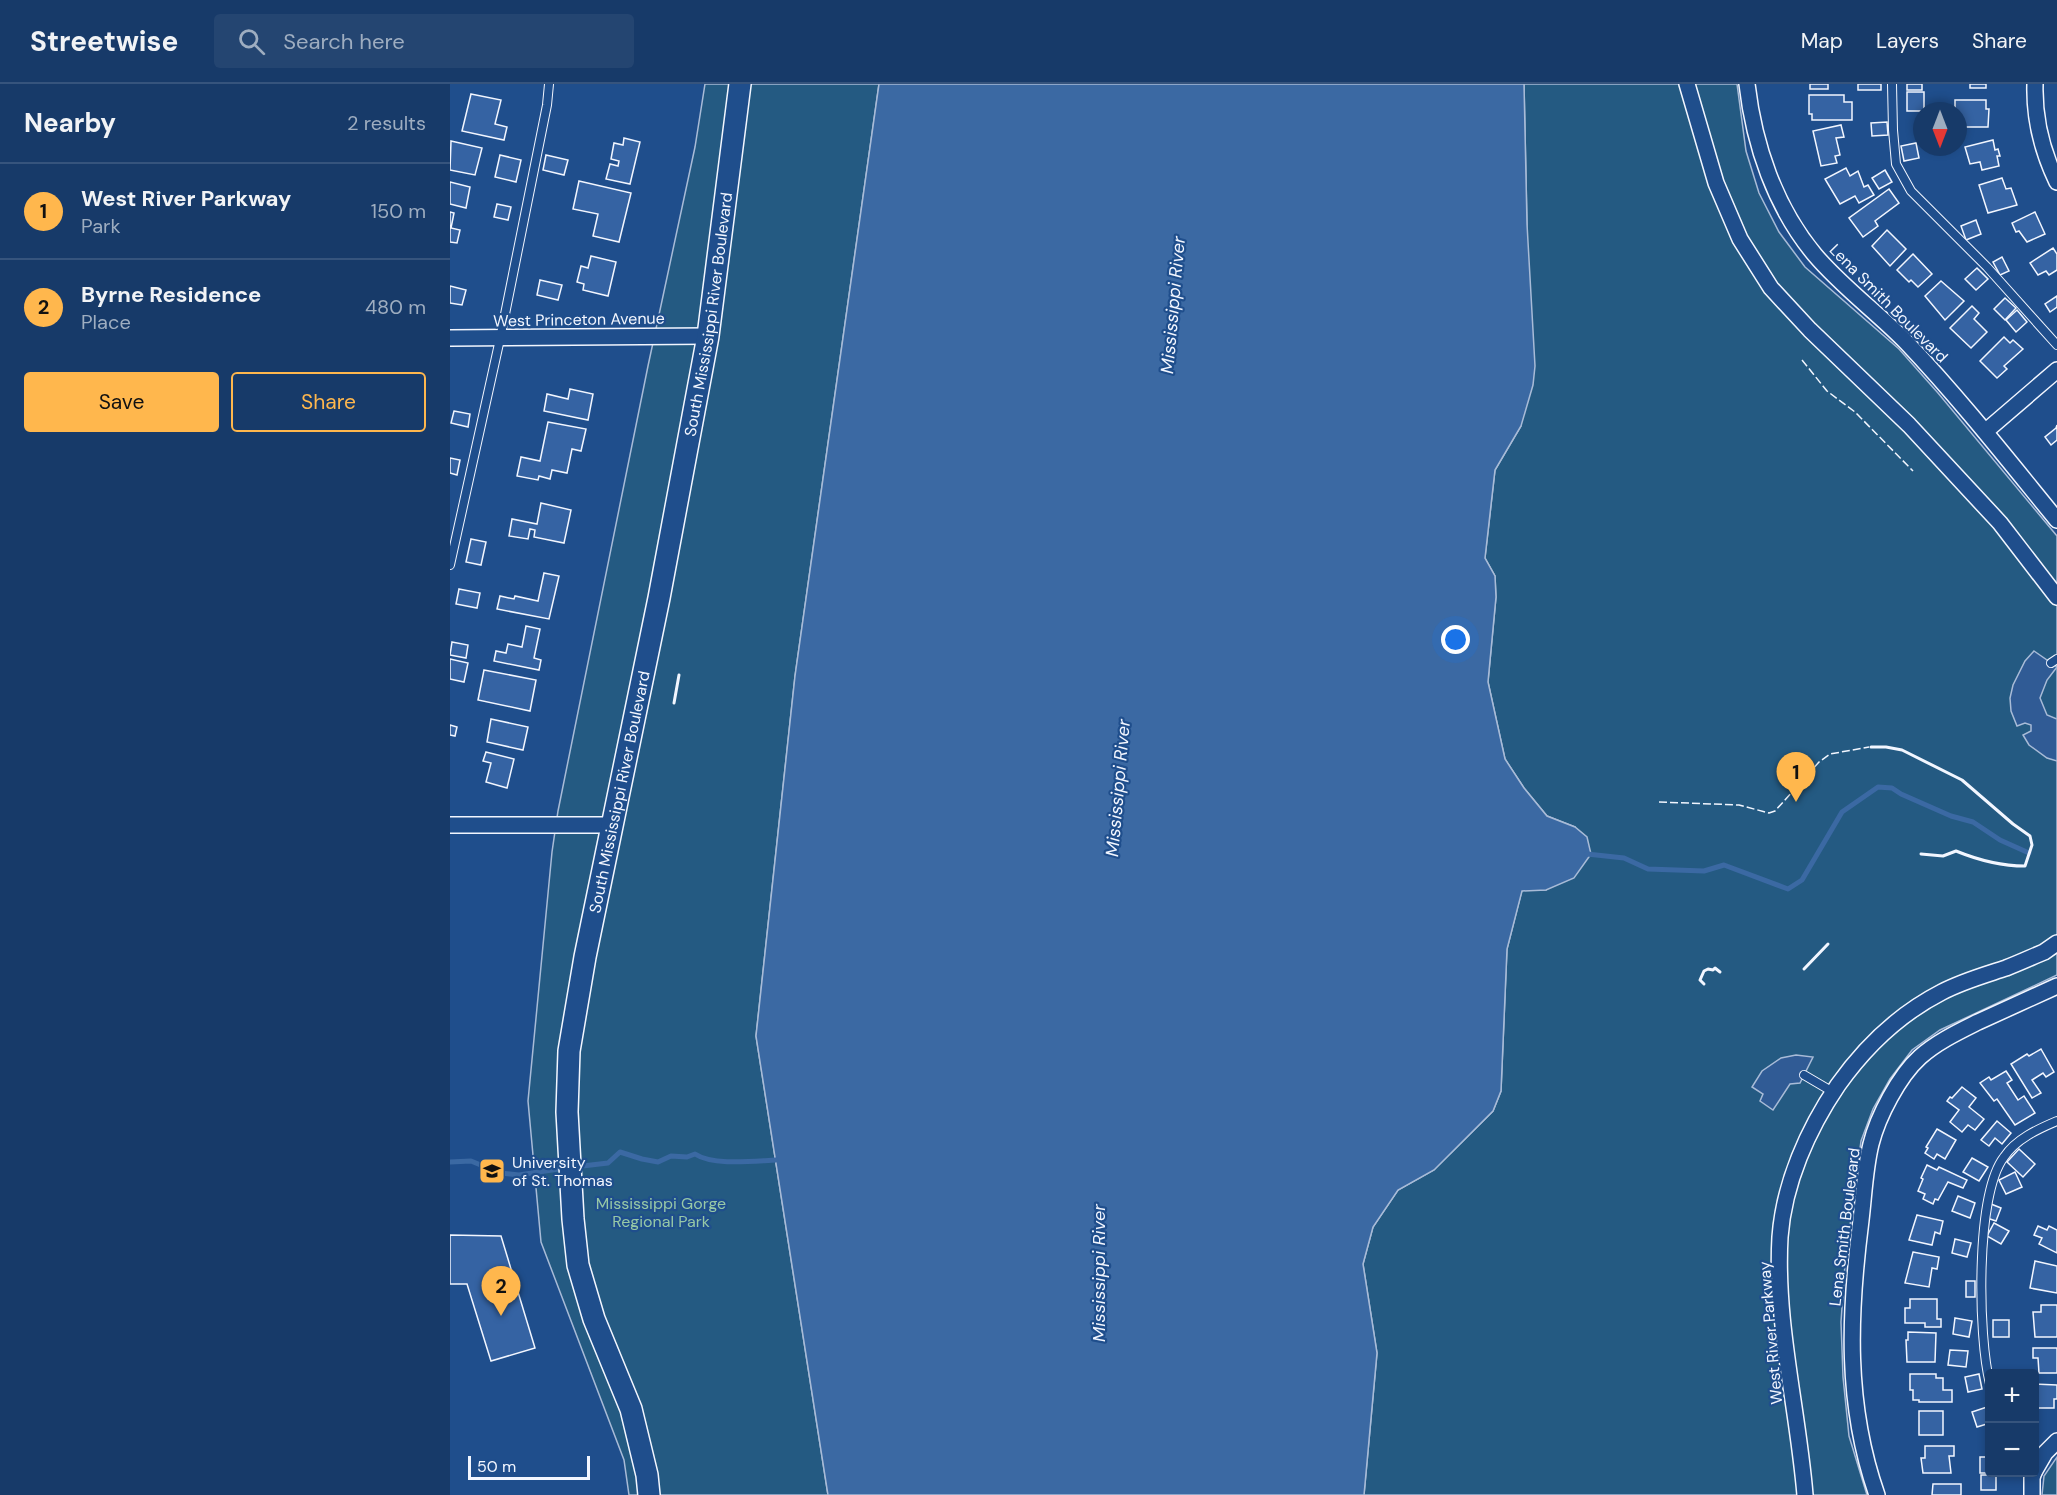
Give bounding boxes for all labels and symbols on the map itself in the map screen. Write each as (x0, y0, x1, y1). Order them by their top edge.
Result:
north arrow (1913, 102, 1967, 156)
street label: South Mississippi River Boulevard (679, 191, 737, 438)
water label: Mississippi River (1155, 234, 1191, 375)
street label: Lena Smith Boulevard (1825, 240, 1952, 367)
street label: West Princeton Avenue (493, 308, 665, 331)
your location (1441, 625, 1470, 654)
street label: South Mississippi River Boulevard (584, 669, 655, 915)
water label: Mississippi River (1100, 717, 1136, 858)
pin: 1 (1776, 752, 1816, 802)
street label: Lena Smith Boulevard (1824, 1147, 1865, 1307)
place label: University of St. Thomas (512, 1152, 613, 1191)
school or university icon: University of St. Thomas (477, 1156, 507, 1186)
park label: Mississippi Gorge Regional Park (596, 1193, 726, 1232)
water label: Mississippi River (1087, 1203, 1111, 1342)
street label: West River Parkway (1754, 1260, 1787, 1405)
pin: 2 (482, 1266, 520, 1316)
scale bar (468, 1453, 590, 1480)

